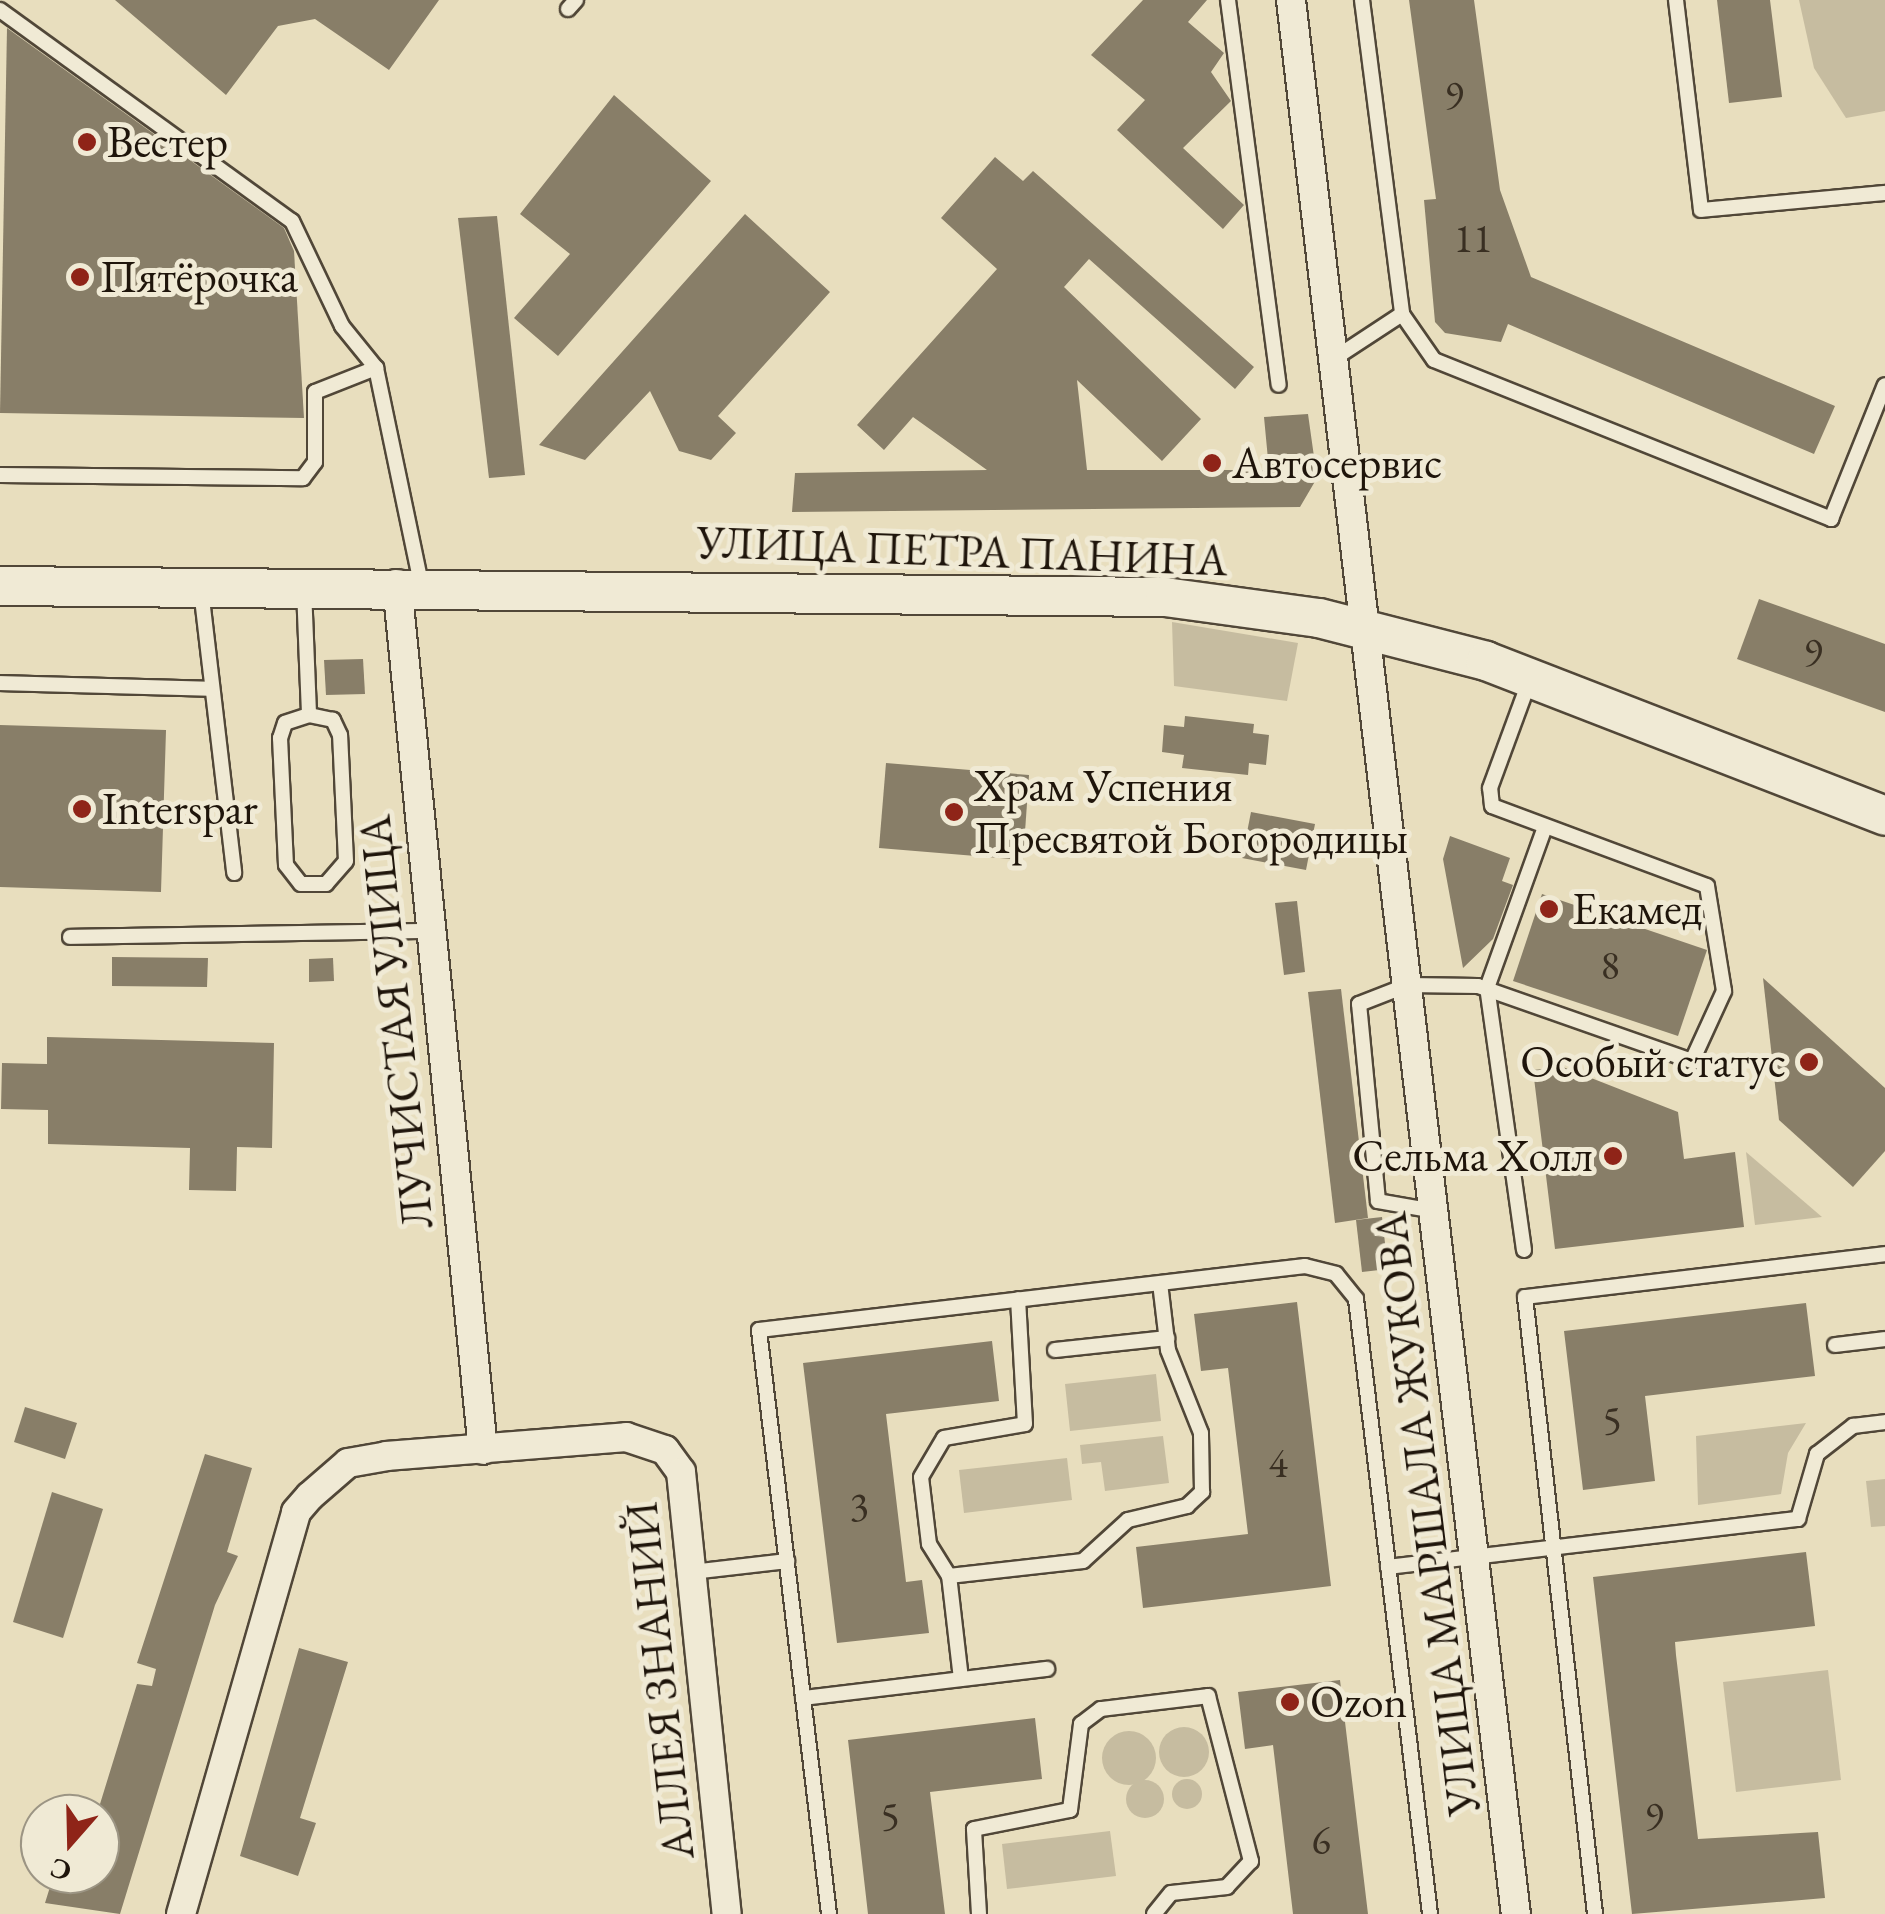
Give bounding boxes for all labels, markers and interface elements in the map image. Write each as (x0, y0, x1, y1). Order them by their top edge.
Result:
house number: 9 (1444, 71, 1464, 119)
place label: Вестер (107, 115, 228, 169)
marker: Вестер (76, 131, 98, 153)
house number: 11 (1454, 214, 1492, 262)
place label: Пятёрочка (100, 250, 298, 304)
marker: Пятёрочка (69, 266, 91, 288)
place label: Автосервис (1232, 436, 1442, 490)
marker: Автосервис (1201, 452, 1223, 474)
street label: УЛИЦА ПЕТРА ПАНИНА (696, 515, 1228, 587)
house number: 9 (1803, 628, 1823, 676)
place label: Храм Успения Пресвятой Богородицы (974, 759, 1408, 865)
place label: Interspar (102, 782, 258, 836)
marker: Interspar (71, 798, 93, 820)
marker: Храм Успения Пресвятой Богородицы (943, 801, 965, 823)
street label: ЛУЧИСТАЯ УЛИЦА (347, 812, 445, 1232)
place label: Екамед (1572, 882, 1702, 936)
marker: Екамед (1536, 896, 1562, 922)
house number: 8 (1600, 941, 1620, 989)
place label: Особый статус (1520, 1035, 1786, 1089)
marker: Особый статус (1796, 1049, 1822, 1075)
place label: Сельма Холл (1352, 1129, 1593, 1183)
marker: Сельма Холл (1602, 1145, 1624, 1167)
street label: УЛИЦА МАРШАЛА ЖУКОВА (1363, 1209, 1491, 1819)
house number: 5 (1602, 1396, 1622, 1444)
house number: 4 (1268, 1439, 1288, 1487)
house number: 3 (849, 1482, 869, 1530)
street label: АЛЛЕЯ ЗНАНИЙ (614, 1500, 706, 1862)
place label: Ozon (1310, 1675, 1407, 1729)
marker: Ozon (1279, 1691, 1301, 1713)
house number: 5 (880, 1792, 900, 1840)
house number: 9 (1644, 1792, 1664, 1840)
north arrow (20, 1794, 120, 1894)
house number: 6 (1311, 1816, 1331, 1864)
text: С (45, 1850, 76, 1891)

